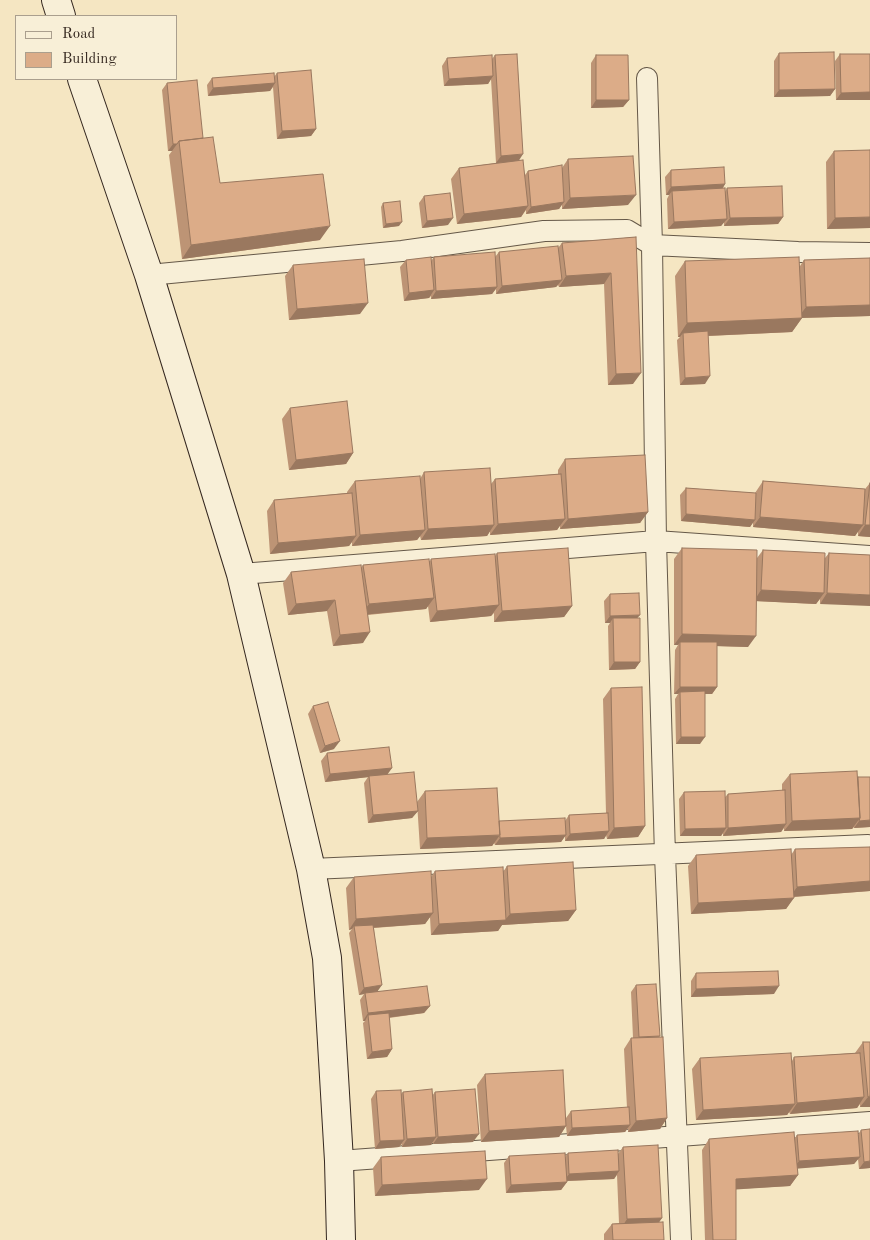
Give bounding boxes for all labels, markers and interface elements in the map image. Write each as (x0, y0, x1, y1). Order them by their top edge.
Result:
legend (15, 15, 178, 80)
text: Road (62, 27, 95, 42)
text: Building (62, 52, 117, 67)

